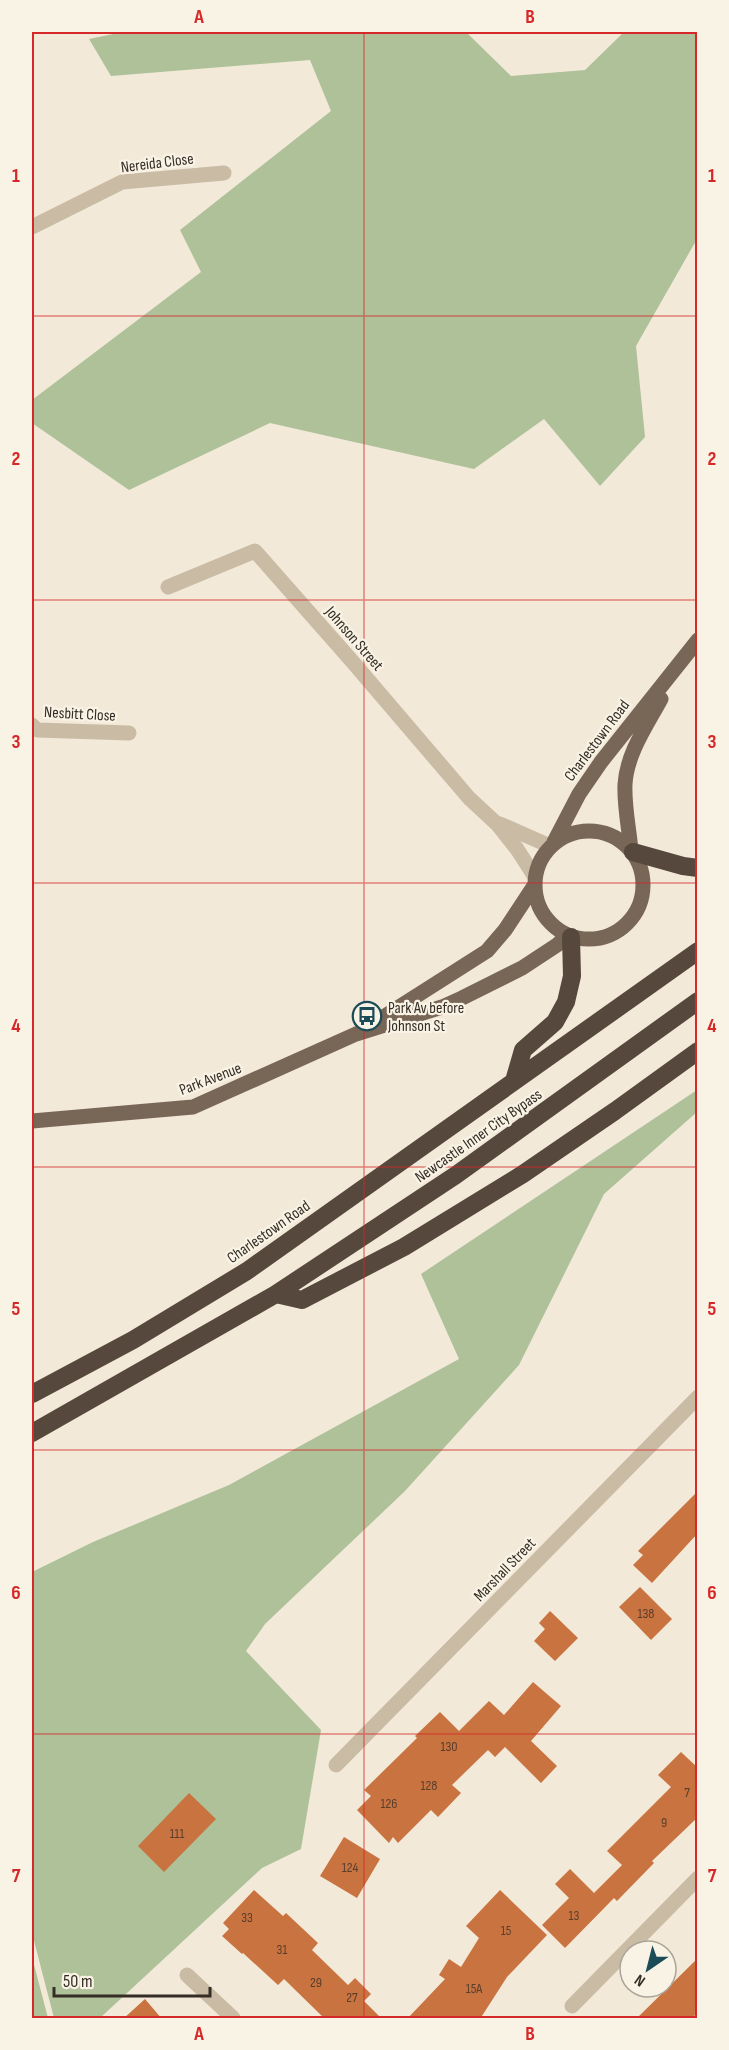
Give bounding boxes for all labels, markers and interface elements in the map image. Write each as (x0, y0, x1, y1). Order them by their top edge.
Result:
text: A (193, 5, 204, 29)
text: B (525, 5, 535, 29)
street label: Nereida Close (120, 150, 195, 177)
text: 1 (12, 164, 20, 188)
text: 1 (708, 164, 716, 188)
text: 2 (12, 447, 20, 471)
text: 2 (708, 447, 716, 471)
street label: Johnson Street (320, 602, 387, 675)
street label: Charlestown Road (560, 697, 634, 785)
street label: Nesbitt Close (44, 703, 116, 726)
text: 3 (12, 730, 21, 754)
text: 3 (708, 730, 717, 754)
place label: Park Av before Johnson St (387, 999, 464, 1036)
bus stop icon: Park Av before Johnson St (351, 1000, 383, 1032)
text: 4 (11, 1014, 21, 1038)
text: 4 (707, 1014, 717, 1038)
street label: Park Avenue (177, 1059, 244, 1100)
street label: Newcastle Inner City Bypass (412, 1085, 546, 1187)
street label: Charlestown Road (224, 1197, 314, 1268)
text: 5 (12, 1297, 21, 1321)
text: 5 (708, 1297, 717, 1321)
street label: Marshall Street (470, 1534, 540, 1606)
text: 6 (11, 1581, 21, 1605)
text: 6 (707, 1581, 717, 1605)
house number: 138 (638, 1605, 654, 1622)
house number: 130 (440, 1738, 458, 1755)
house number: 128 (421, 1777, 437, 1794)
house number: 7 (684, 1784, 690, 1801)
house number: 126 (381, 1795, 397, 1812)
house number: 9 (661, 1814, 667, 1831)
house number: 111 (170, 1825, 184, 1842)
house number: 124 (342, 1859, 358, 1876)
text: 7 (12, 1864, 21, 1888)
text: 7 (708, 1864, 717, 1888)
house number: 13 (569, 1907, 580, 1924)
house number: 33 (241, 1909, 253, 1926)
house number: 15 (501, 1922, 512, 1939)
north arrow (618, 1939, 678, 1999)
house number: 31 (277, 1941, 287, 1958)
scale bar (54, 1960, 210, 1998)
text: N (631, 1970, 649, 1990)
text: 50 m (63, 1971, 93, 1992)
house number: 29 (310, 1974, 322, 1991)
house number: 15A (466, 1980, 483, 1997)
house number: 27 (346, 1989, 358, 2006)
text: A (193, 2022, 204, 2046)
text: B (525, 2022, 535, 2046)

